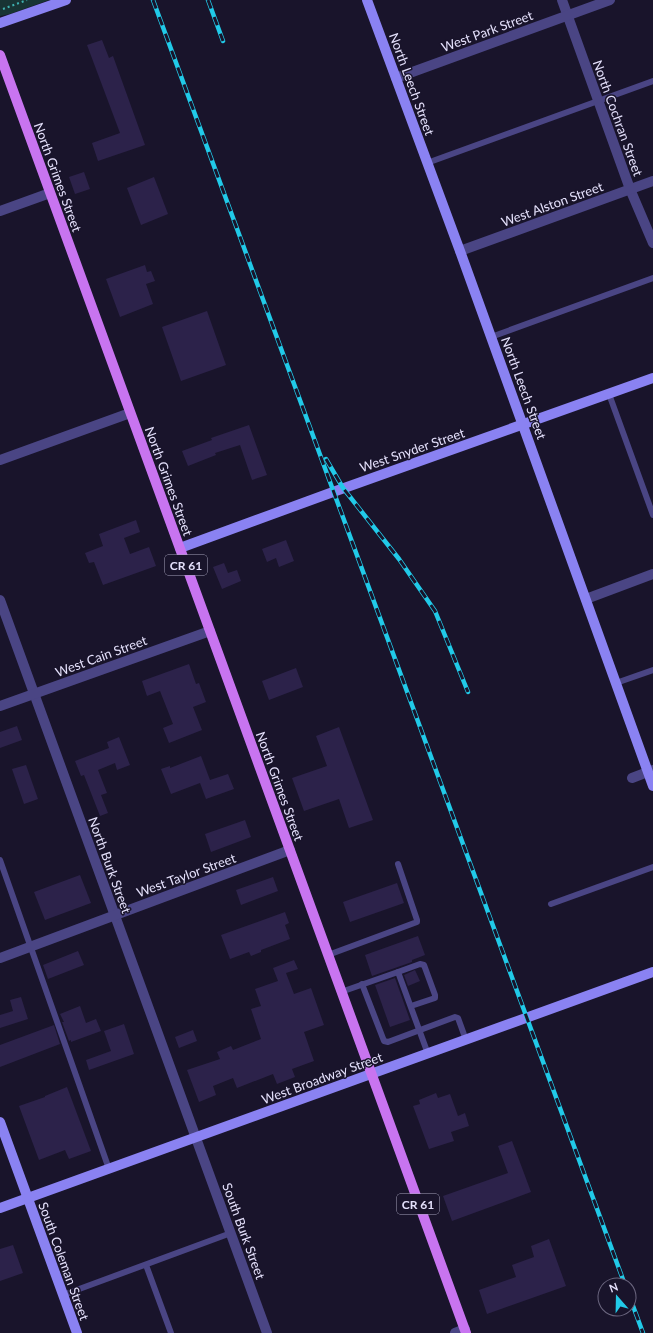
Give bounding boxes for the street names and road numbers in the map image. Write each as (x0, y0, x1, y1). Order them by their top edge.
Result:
street label: West Park Street (439, 7, 535, 55)
street label: North Leech Street (386, 31, 438, 138)
street label: North Cochran Street (590, 58, 647, 179)
street label: North Grimes Street (31, 120, 85, 234)
street label: West Alston Street (499, 178, 605, 230)
street label: North Leech Street (498, 335, 550, 442)
street label: North Grimes Street (142, 424, 196, 538)
street label: West Snyder Street (357, 424, 467, 475)
road number: CR 61 (165, 555, 207, 575)
street label: West Cain Street (53, 632, 149, 680)
street label: North Grimes Street (253, 729, 307, 843)
street label: North Burk Street (85, 815, 135, 916)
street label: West Taylor Street (134, 850, 238, 900)
street label: West Broadway Street (259, 1049, 385, 1107)
street label: South Burk Street (219, 1181, 269, 1282)
road number: CR 61 (397, 1194, 439, 1214)
street label: South Coleman Street (35, 1200, 93, 1323)

